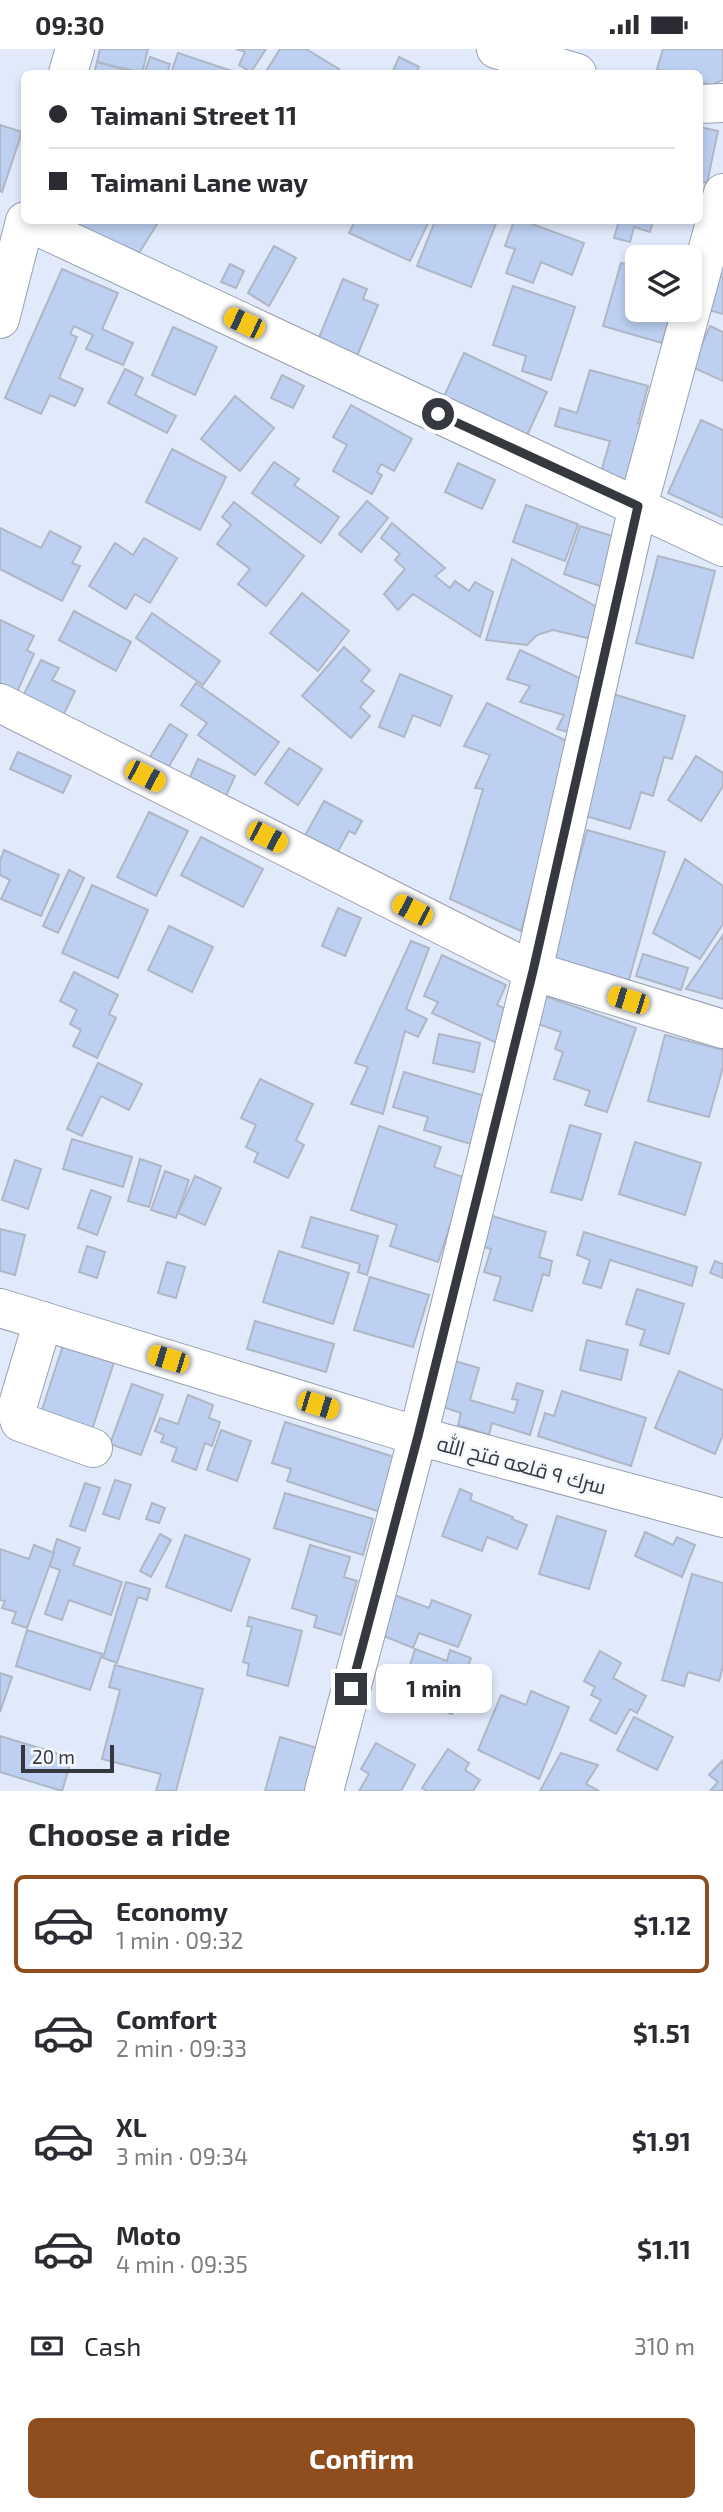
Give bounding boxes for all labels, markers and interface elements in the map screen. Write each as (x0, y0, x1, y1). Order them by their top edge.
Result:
text: 09:30 (35, 9, 105, 40)
text: Taimani Street 11 (91, 99, 297, 130)
text: Taimani Lane way (91, 166, 308, 197)
map controls (625, 245, 702, 322)
button: layers (625, 245, 702, 322)
car (221, 305, 268, 341)
route start (422, 398, 454, 430)
car (122, 757, 169, 795)
car (244, 818, 291, 856)
car (389, 891, 436, 929)
car (605, 984, 652, 1016)
car (145, 1343, 192, 1375)
car (295, 1389, 342, 1421)
street label: سرك ٩ قلعه فتح الله (434, 1429, 609, 1501)
callout: 1 min (376, 1665, 491, 1713)
route end (335, 1673, 367, 1705)
text: 1 min (406, 1674, 462, 1702)
scale bar (21, 1742, 114, 1774)
text: 20 m (32, 1745, 75, 1768)
text: Choose a ride (28, 1814, 231, 1852)
icon: car (32, 1893, 95, 1956)
text: Economy (116, 1895, 228, 1926)
text: $1.12 (633, 1909, 691, 1940)
text: 1 min · 09:32 (116, 1926, 243, 1954)
icon: car (32, 2001, 95, 2064)
text: Comfort (116, 2003, 217, 2034)
text: $1.51 (633, 2017, 691, 2048)
text: 2 min · 09:33 (116, 2034, 247, 2062)
icon: car (32, 2109, 95, 2172)
text: XL (116, 2111, 147, 2142)
text: $1.91 (632, 2125, 691, 2156)
text: 3 min · 09:34 (116, 2142, 248, 2170)
icon: car (32, 2217, 95, 2280)
text: Moto (116, 2219, 181, 2250)
text: $1.11 (637, 2233, 691, 2264)
text: 4 min · 09:35 (116, 2250, 248, 2278)
icon: cash (28, 2327, 66, 2365)
text: Cash (84, 2330, 141, 2361)
text: 310 m (634, 2332, 695, 2360)
button: Confirm (28, 2418, 695, 2498)

